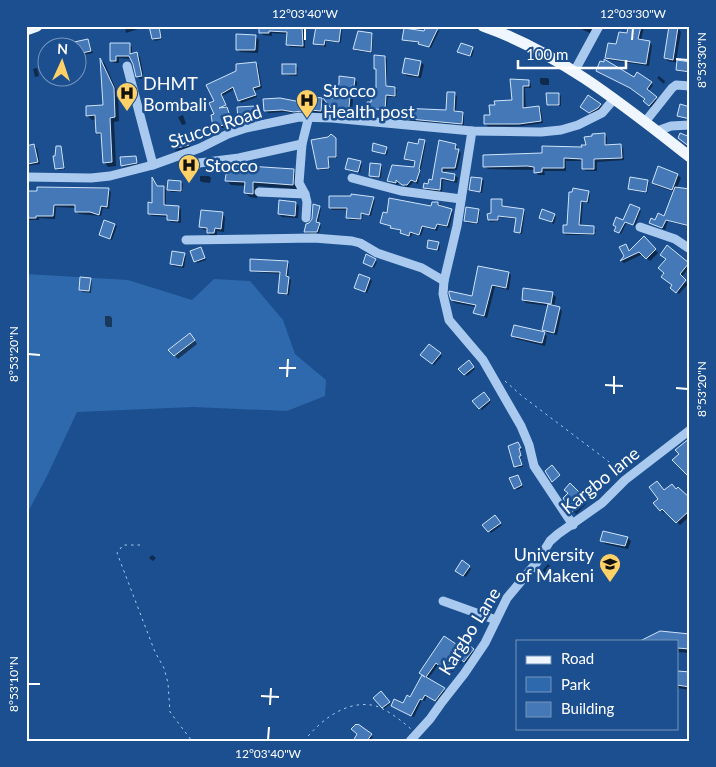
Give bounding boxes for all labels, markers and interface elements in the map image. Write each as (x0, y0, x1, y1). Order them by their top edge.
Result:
text: 12°03'40"W (272, 6, 339, 21)
text: 12°03'30"W (600, 6, 667, 21)
text: 8°53'30"N (694, 32, 709, 88)
north arrow (38, 38, 88, 88)
scale bar (518, 38, 626, 70)
text: N (57, 40, 69, 57)
text: 100 m (526, 45, 568, 63)
place label: DHMT Bombali (143, 72, 207, 115)
place label: Stocco Health post (323, 79, 415, 122)
hospital icon: DHMT Bombali (115, 81, 139, 112)
hospital icon: Stocco Health post (295, 88, 319, 119)
street label: Stucco Road (165, 100, 265, 152)
hospital icon: Stocco (177, 153, 201, 184)
place label: Stocco (205, 154, 258, 176)
text: 8°53'20"N (6, 326, 21, 382)
text: 8°53'20"N (694, 361, 709, 417)
street label: Kargbo lane (556, 442, 644, 518)
place label: University of Makeni (514, 543, 595, 586)
school or university icon: University of Makeni (598, 552, 622, 583)
street label: Kargbo Lane (433, 583, 505, 679)
legend (516, 640, 678, 730)
text: Road (561, 649, 594, 667)
text: 8°53'10"N (6, 656, 21, 712)
text: Park (561, 675, 591, 693)
text: Building (561, 699, 614, 717)
text: 12°03'40"W (235, 746, 302, 761)

